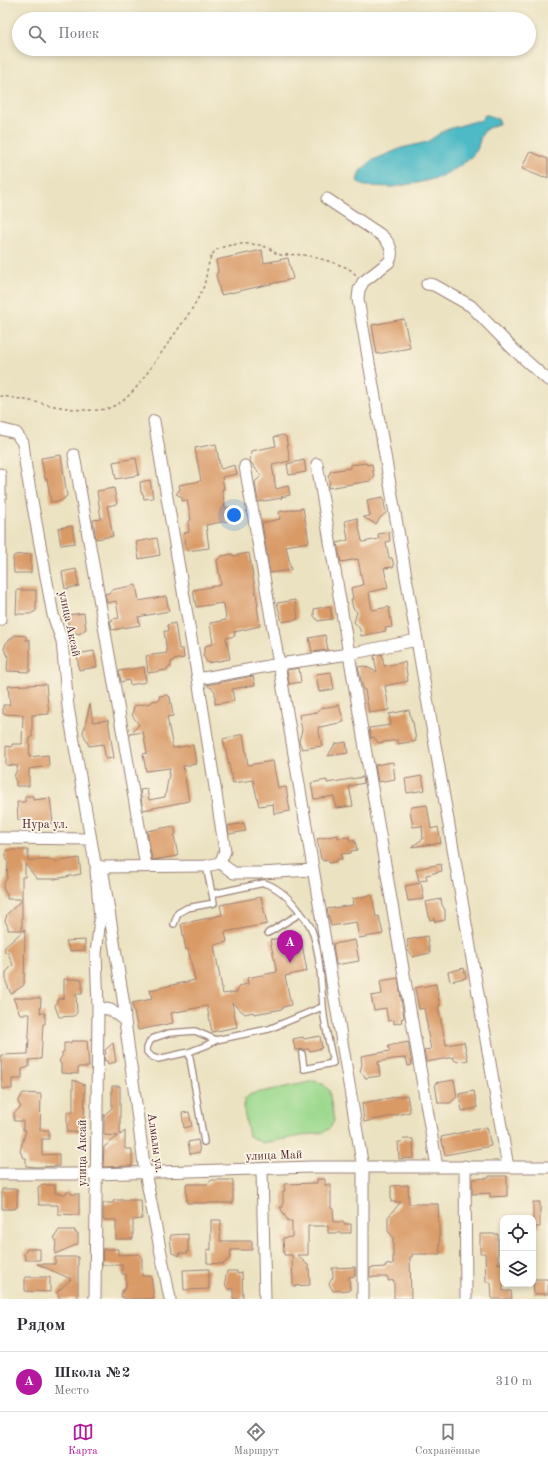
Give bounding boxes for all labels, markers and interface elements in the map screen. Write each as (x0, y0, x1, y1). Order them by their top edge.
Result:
search box (12, 12, 536, 56)
icon: search (26, 23, 48, 45)
text: Поиск (58, 27, 99, 42)
your location (224, 505, 244, 525)
street label: улица Аксай (56, 590, 82, 658)
street label: Нура ул. (22, 819, 68, 831)
pin: A (277, 930, 303, 963)
street label: Алмалы ул. (145, 1112, 165, 1174)
street label: улица Аксай (77, 1120, 89, 1186)
street label: улица Май (246, 1149, 302, 1163)
map controls (500, 1215, 536, 1287)
button: locate (500, 1215, 536, 1251)
button: layers (500, 1251, 536, 1287)
text: Рядом (16, 1317, 65, 1334)
text: Школа №2 (54, 1366, 130, 1381)
text: A (24, 1375, 34, 1388)
text: 310 m (495, 1375, 532, 1388)
text: Место (54, 1384, 89, 1397)
tab: Карта (68, 1421, 98, 1459)
tab: Маршрут (234, 1421, 279, 1459)
tab: Сохранённые (415, 1421, 480, 1459)

